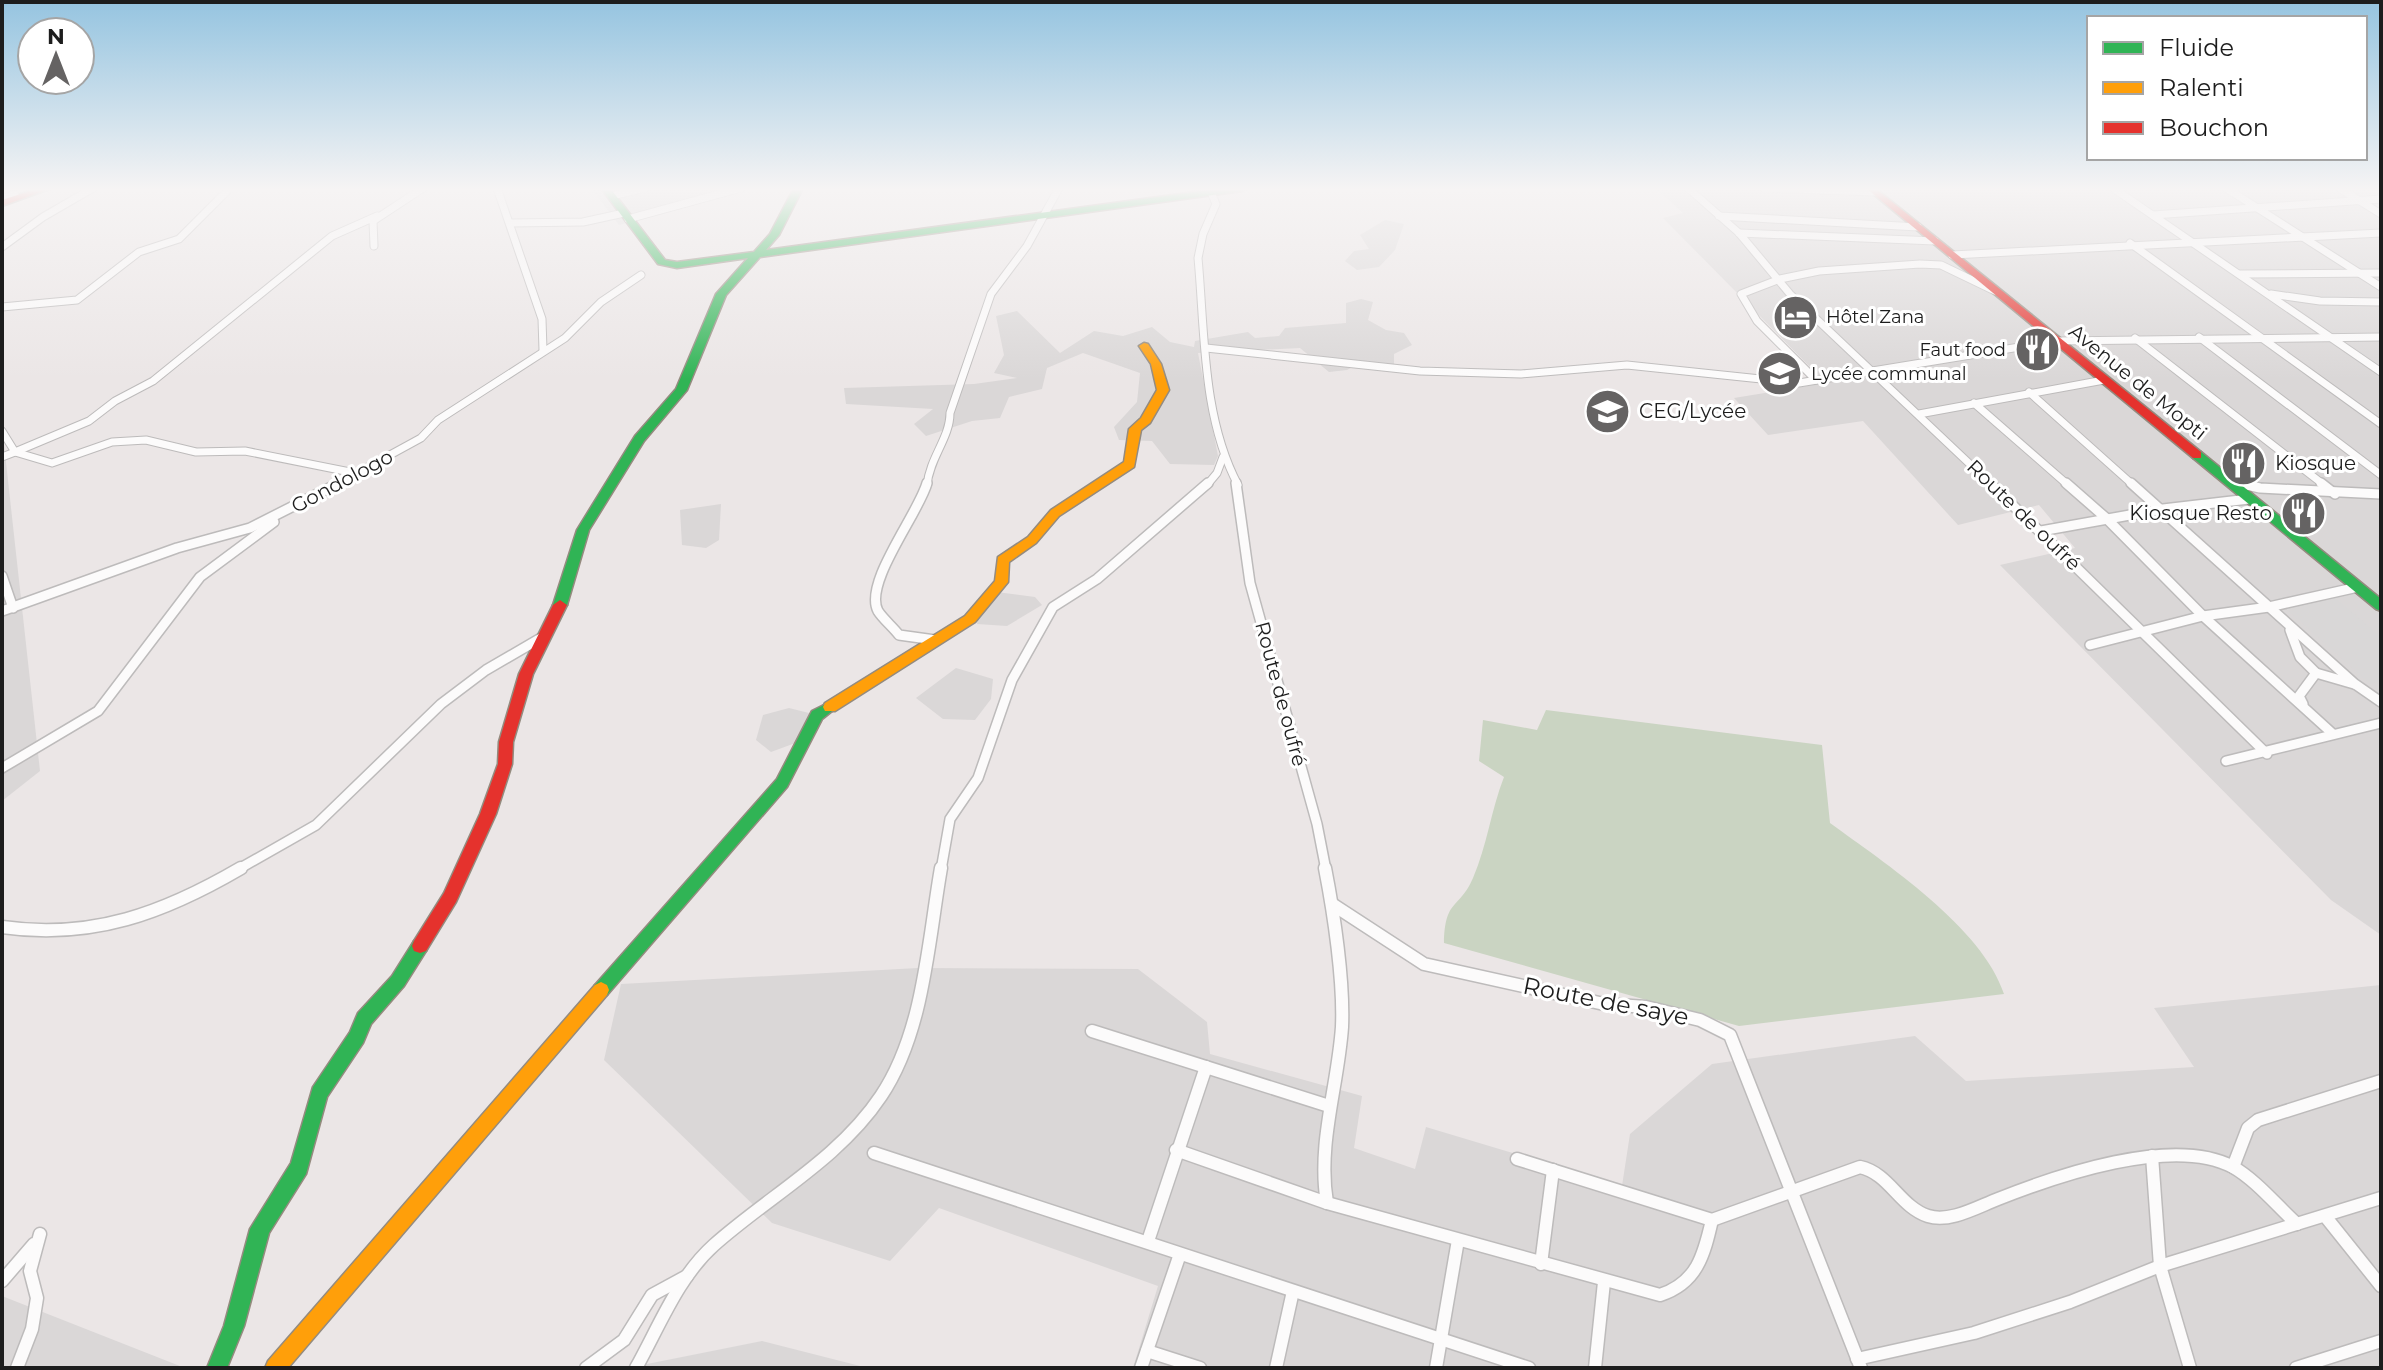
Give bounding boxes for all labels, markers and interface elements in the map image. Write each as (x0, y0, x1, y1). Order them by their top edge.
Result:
north arrow (16, 16, 96, 96)
legend (2087, 16, 2367, 160)
text: N (47, 23, 65, 50)
text: Fluide (2159, 33, 2234, 62)
text: Ralenti (2159, 73, 2244, 102)
text: Bouchon (2159, 113, 2269, 142)
hotel icon: Hôtel Zana (1771, 293, 1819, 341)
place label: Hôtel Zana (1826, 306, 1924, 328)
street label: Avenue de Mopti (2064, 319, 2212, 445)
restaurant icon: Faut food (2013, 326, 2061, 374)
place label: Faut food (1920, 339, 2006, 361)
school or university icon: Lycée communal (1756, 350, 1804, 398)
place label: Lycée communal (1811, 363, 1967, 385)
school or university icon: CEG/Lycée (1584, 387, 1632, 435)
place label: CEG/Lycée (1639, 399, 1746, 423)
restaurant icon: Kiosque (2220, 439, 2268, 487)
street label: Gondologo (287, 444, 397, 518)
place label: Kiosque (2275, 451, 2356, 475)
street label: Route de oufré (1962, 455, 2086, 575)
restaurant icon: Kiosque Resto (2279, 489, 2327, 537)
place label: Kiosque Resto (2129, 501, 2272, 525)
street label: Route de oufré (1250, 619, 1312, 769)
street label: Route de saye (1521, 971, 1691, 1031)

